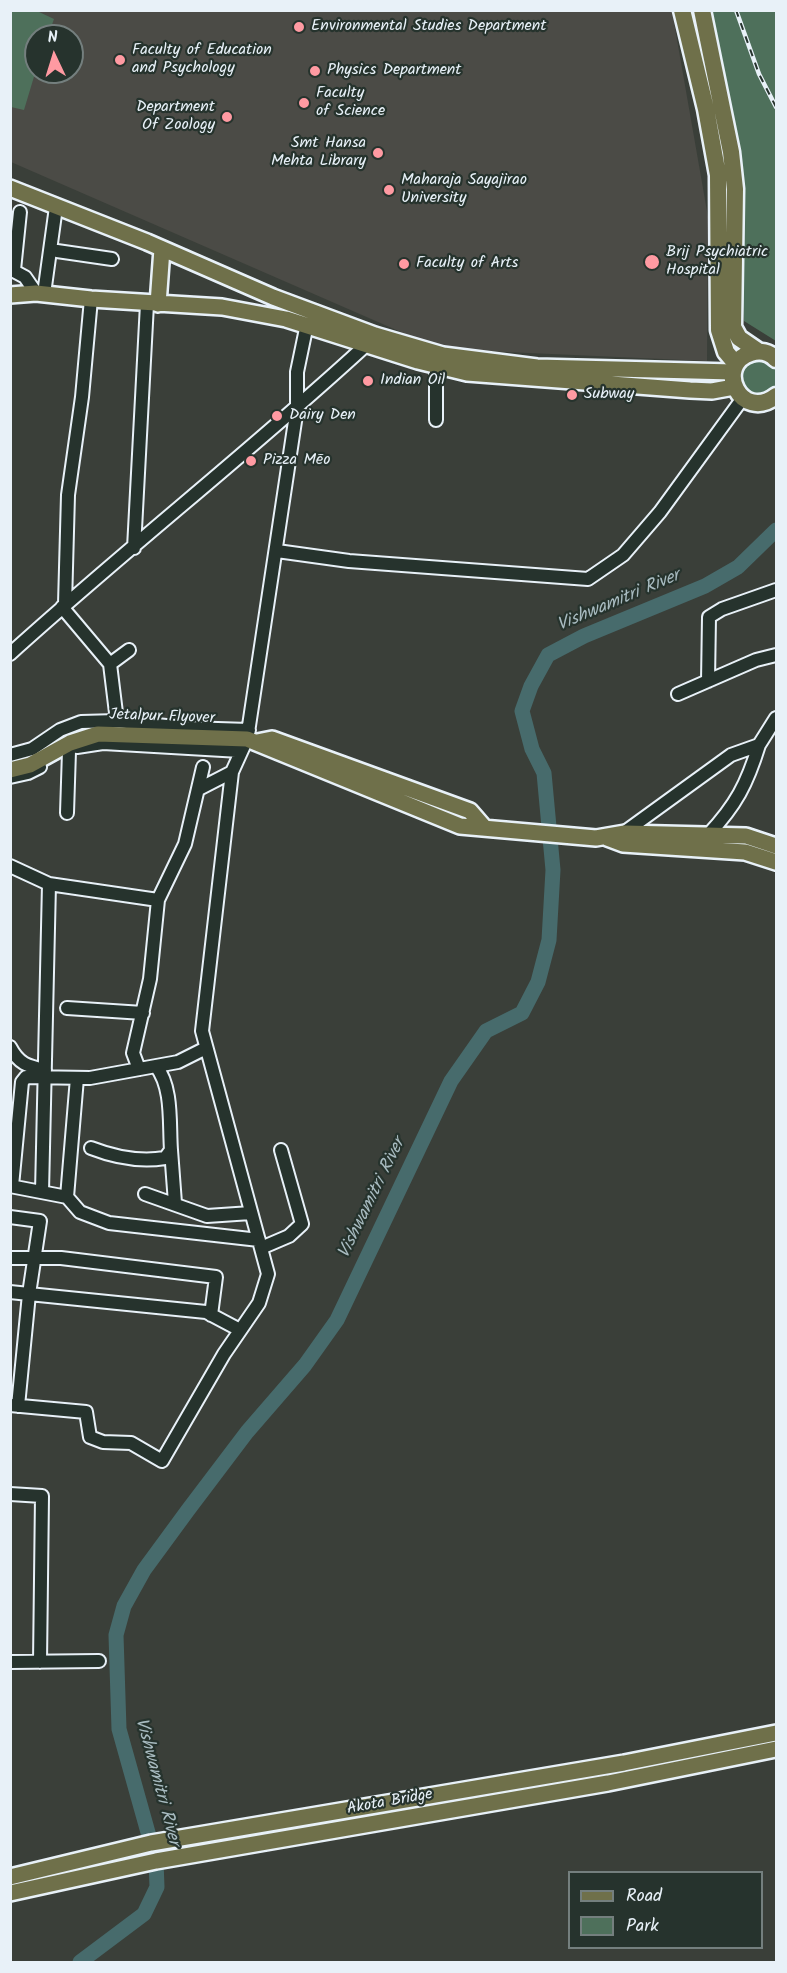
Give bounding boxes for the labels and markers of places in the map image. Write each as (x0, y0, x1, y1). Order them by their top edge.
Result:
place label: Environmental Studies Department (311, 17, 546, 37)
marker: Environmental Studies Department (292, 20, 306, 34)
place label: Faculty of Education and Psychology (132, 41, 272, 79)
marker: Faculty of Education and Psychology (113, 53, 127, 67)
place label: Physics Department (327, 61, 462, 81)
marker: Physics Department (308, 64, 322, 78)
place label: Faculty of Science (316, 84, 385, 122)
marker: Faculty of Science (297, 96, 311, 110)
place label: Department Of Zoology (136, 98, 215, 136)
marker: Department Of Zoology (220, 110, 234, 124)
place label: Smt Hansa Mehta Library (271, 134, 366, 172)
marker: Smt Hansa Mehta Library (371, 146, 385, 160)
place label: Maharaja Sayajirao University (401, 171, 527, 209)
marker: Maharaja Sayajirao University (382, 183, 396, 197)
place label: Brij Psychiatric Hospital (666, 243, 768, 281)
marker: Brij Psychiatric Hospital (643, 253, 661, 271)
place label: Faculty of Arts (416, 254, 518, 274)
marker: Faculty of Arts (397, 257, 411, 271)
place label: Indian Oil (380, 371, 445, 391)
marker: Indian Oil (361, 374, 375, 388)
place label: Subway (584, 385, 634, 405)
marker: Subway (565, 388, 579, 402)
place label: Dairy Den (289, 406, 356, 426)
marker: Dairy Den (270, 409, 284, 423)
place label: Pizza Mēo (263, 451, 330, 471)
marker: Pizza Mēo (244, 454, 258, 468)

